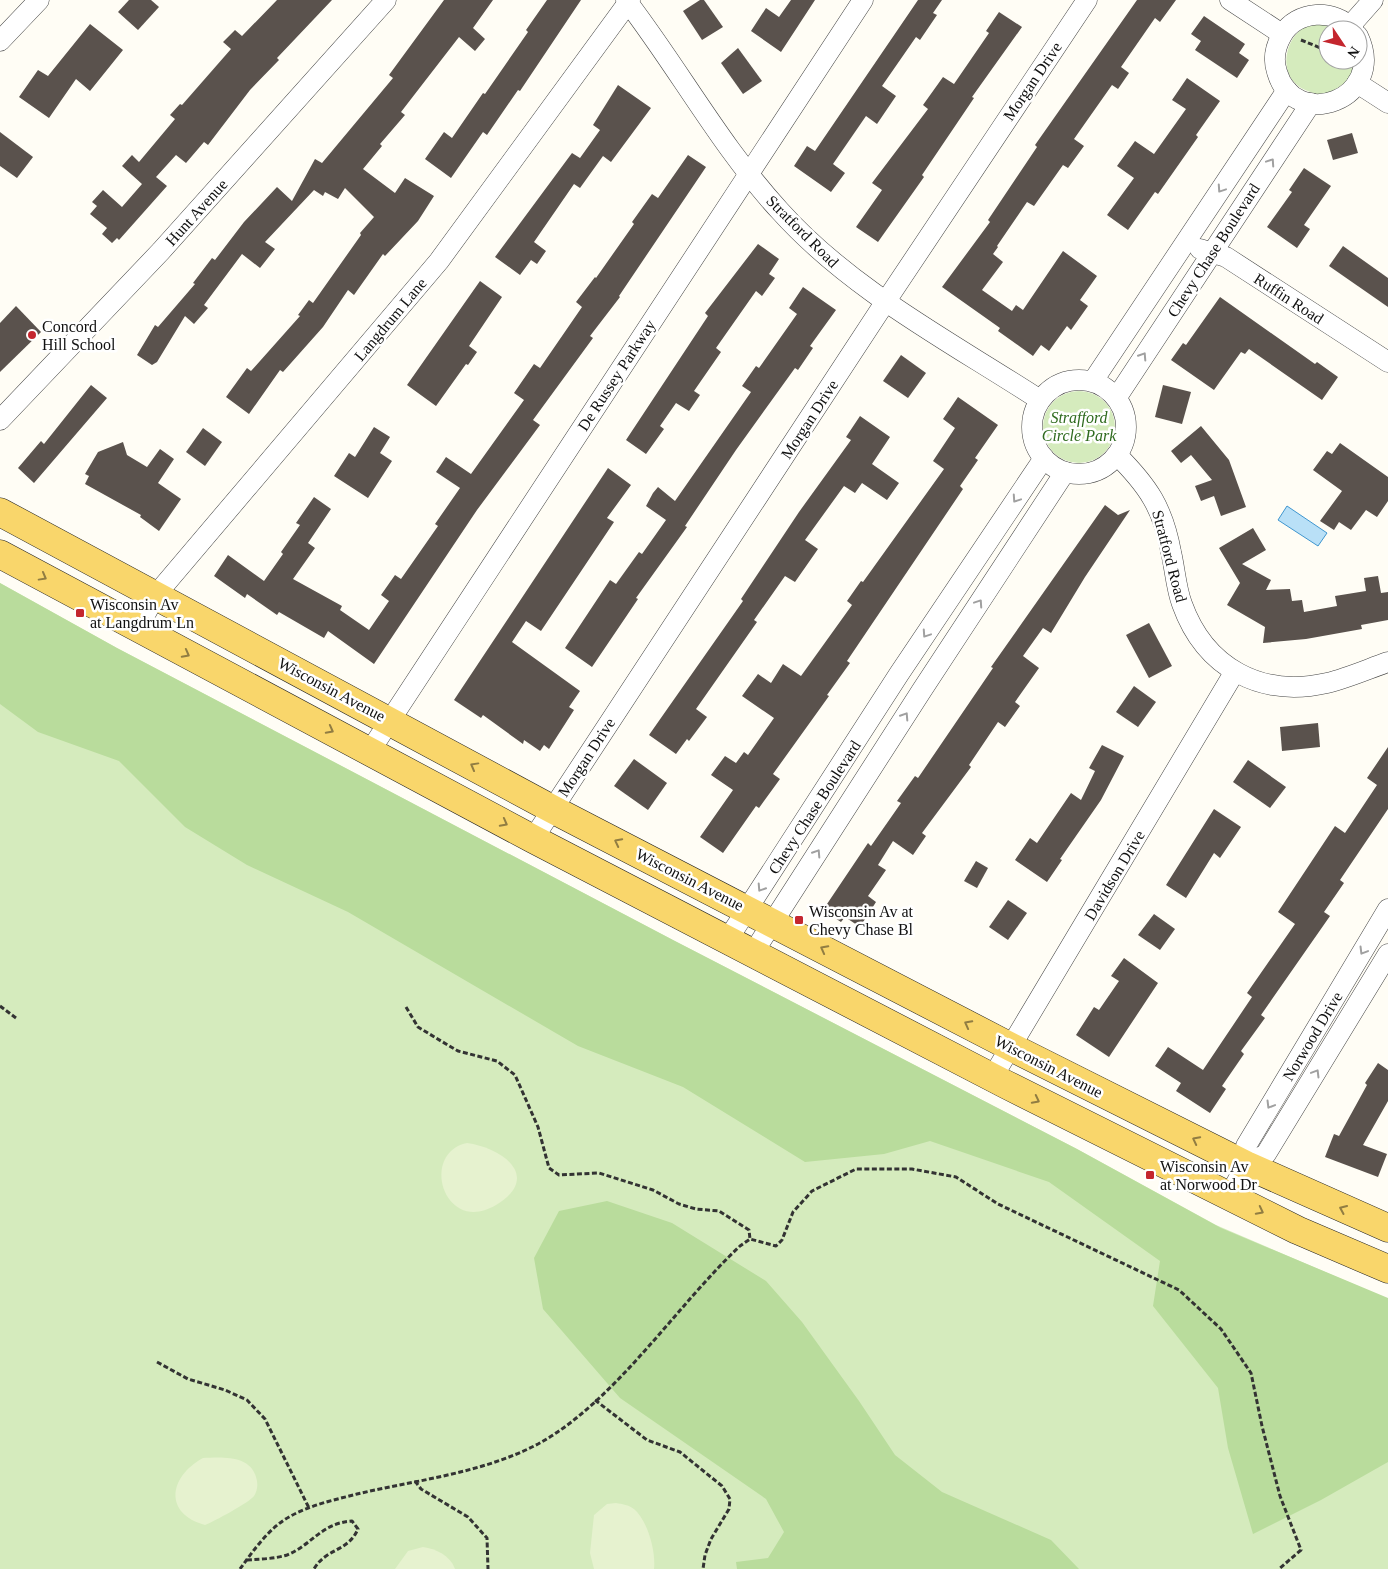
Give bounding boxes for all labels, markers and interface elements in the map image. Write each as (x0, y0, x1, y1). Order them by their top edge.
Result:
north arrow (1318, 20, 1368, 70)
street label: Morgan Drive (1000, 39, 1066, 124)
text: N (1344, 44, 1362, 61)
one-way arrow (1265, 159, 1275, 168)
street label: Hunt Avenue (162, 176, 231, 249)
street label: Chevy Chase Boulevard (1164, 180, 1264, 321)
one-way arrow (1218, 183, 1227, 193)
street label: Stratford Road (763, 192, 842, 271)
street label: Ruffin Road (1251, 270, 1327, 327)
street label: Langdrum Lane (351, 275, 431, 365)
street label: De Russey Parkway (574, 317, 659, 434)
place label: Concord Hill School (42, 318, 116, 353)
marker: Concord Hill School (26, 329, 38, 341)
one-way arrow (1137, 353, 1147, 362)
street label: Morgan Drive (778, 377, 842, 463)
park label: Strafford Circle Park (1042, 409, 1117, 444)
one-way arrow (1013, 494, 1023, 503)
street label: Stratford Road (1149, 508, 1190, 604)
one-way arrow (37, 571, 46, 581)
place label: Wisconsin Av at Langdrum Ln (90, 596, 194, 632)
one-way arrow (973, 599, 982, 608)
marker: Wisconsin Av at Langdrum Ln (74, 607, 86, 619)
one-way arrow (923, 628, 932, 638)
one-way arrow (181, 648, 190, 658)
street label: Wisconsin Avenue (275, 654, 388, 725)
one-way arrow (899, 712, 908, 721)
street label: Morgan Drive (555, 715, 619, 801)
one-way arrow (325, 724, 334, 734)
street label: Chevy Chase Boulevard (765, 737, 865, 878)
one-way arrow (470, 762, 479, 772)
one-way arrow (499, 817, 508, 827)
street label: Davidson Drive (1081, 827, 1148, 923)
one-way arrow (614, 838, 623, 848)
street label: Wisconsin Avenue (633, 845, 746, 914)
one-way arrow (811, 849, 821, 858)
one-way arrow (758, 882, 768, 891)
place label: Wisconsin Av at Chevy Chase Bl (809, 903, 914, 939)
marker: Wisconsin Av at Chevy Chase Bl (793, 914, 805, 926)
one-way arrow (820, 945, 829, 955)
one-way arrow (1359, 945, 1369, 954)
street label: Norwood Drive (1279, 989, 1346, 1084)
one-way arrow (964, 1020, 973, 1030)
street label: Wisconsin Avenue (992, 1032, 1105, 1101)
one-way arrow (1310, 1069, 1319, 1078)
one-way arrow (1031, 1094, 1040, 1104)
one-way arrow (1267, 1099, 1277, 1108)
one-way arrow (1192, 1136, 1201, 1146)
place label: Wisconsin Av at Norwood Dr (1160, 1158, 1258, 1193)
marker: Wisconsin Av at Norwood Dr (1144, 1169, 1156, 1181)
one-way arrow (1339, 1204, 1348, 1215)
one-way arrow (1255, 1205, 1264, 1215)

